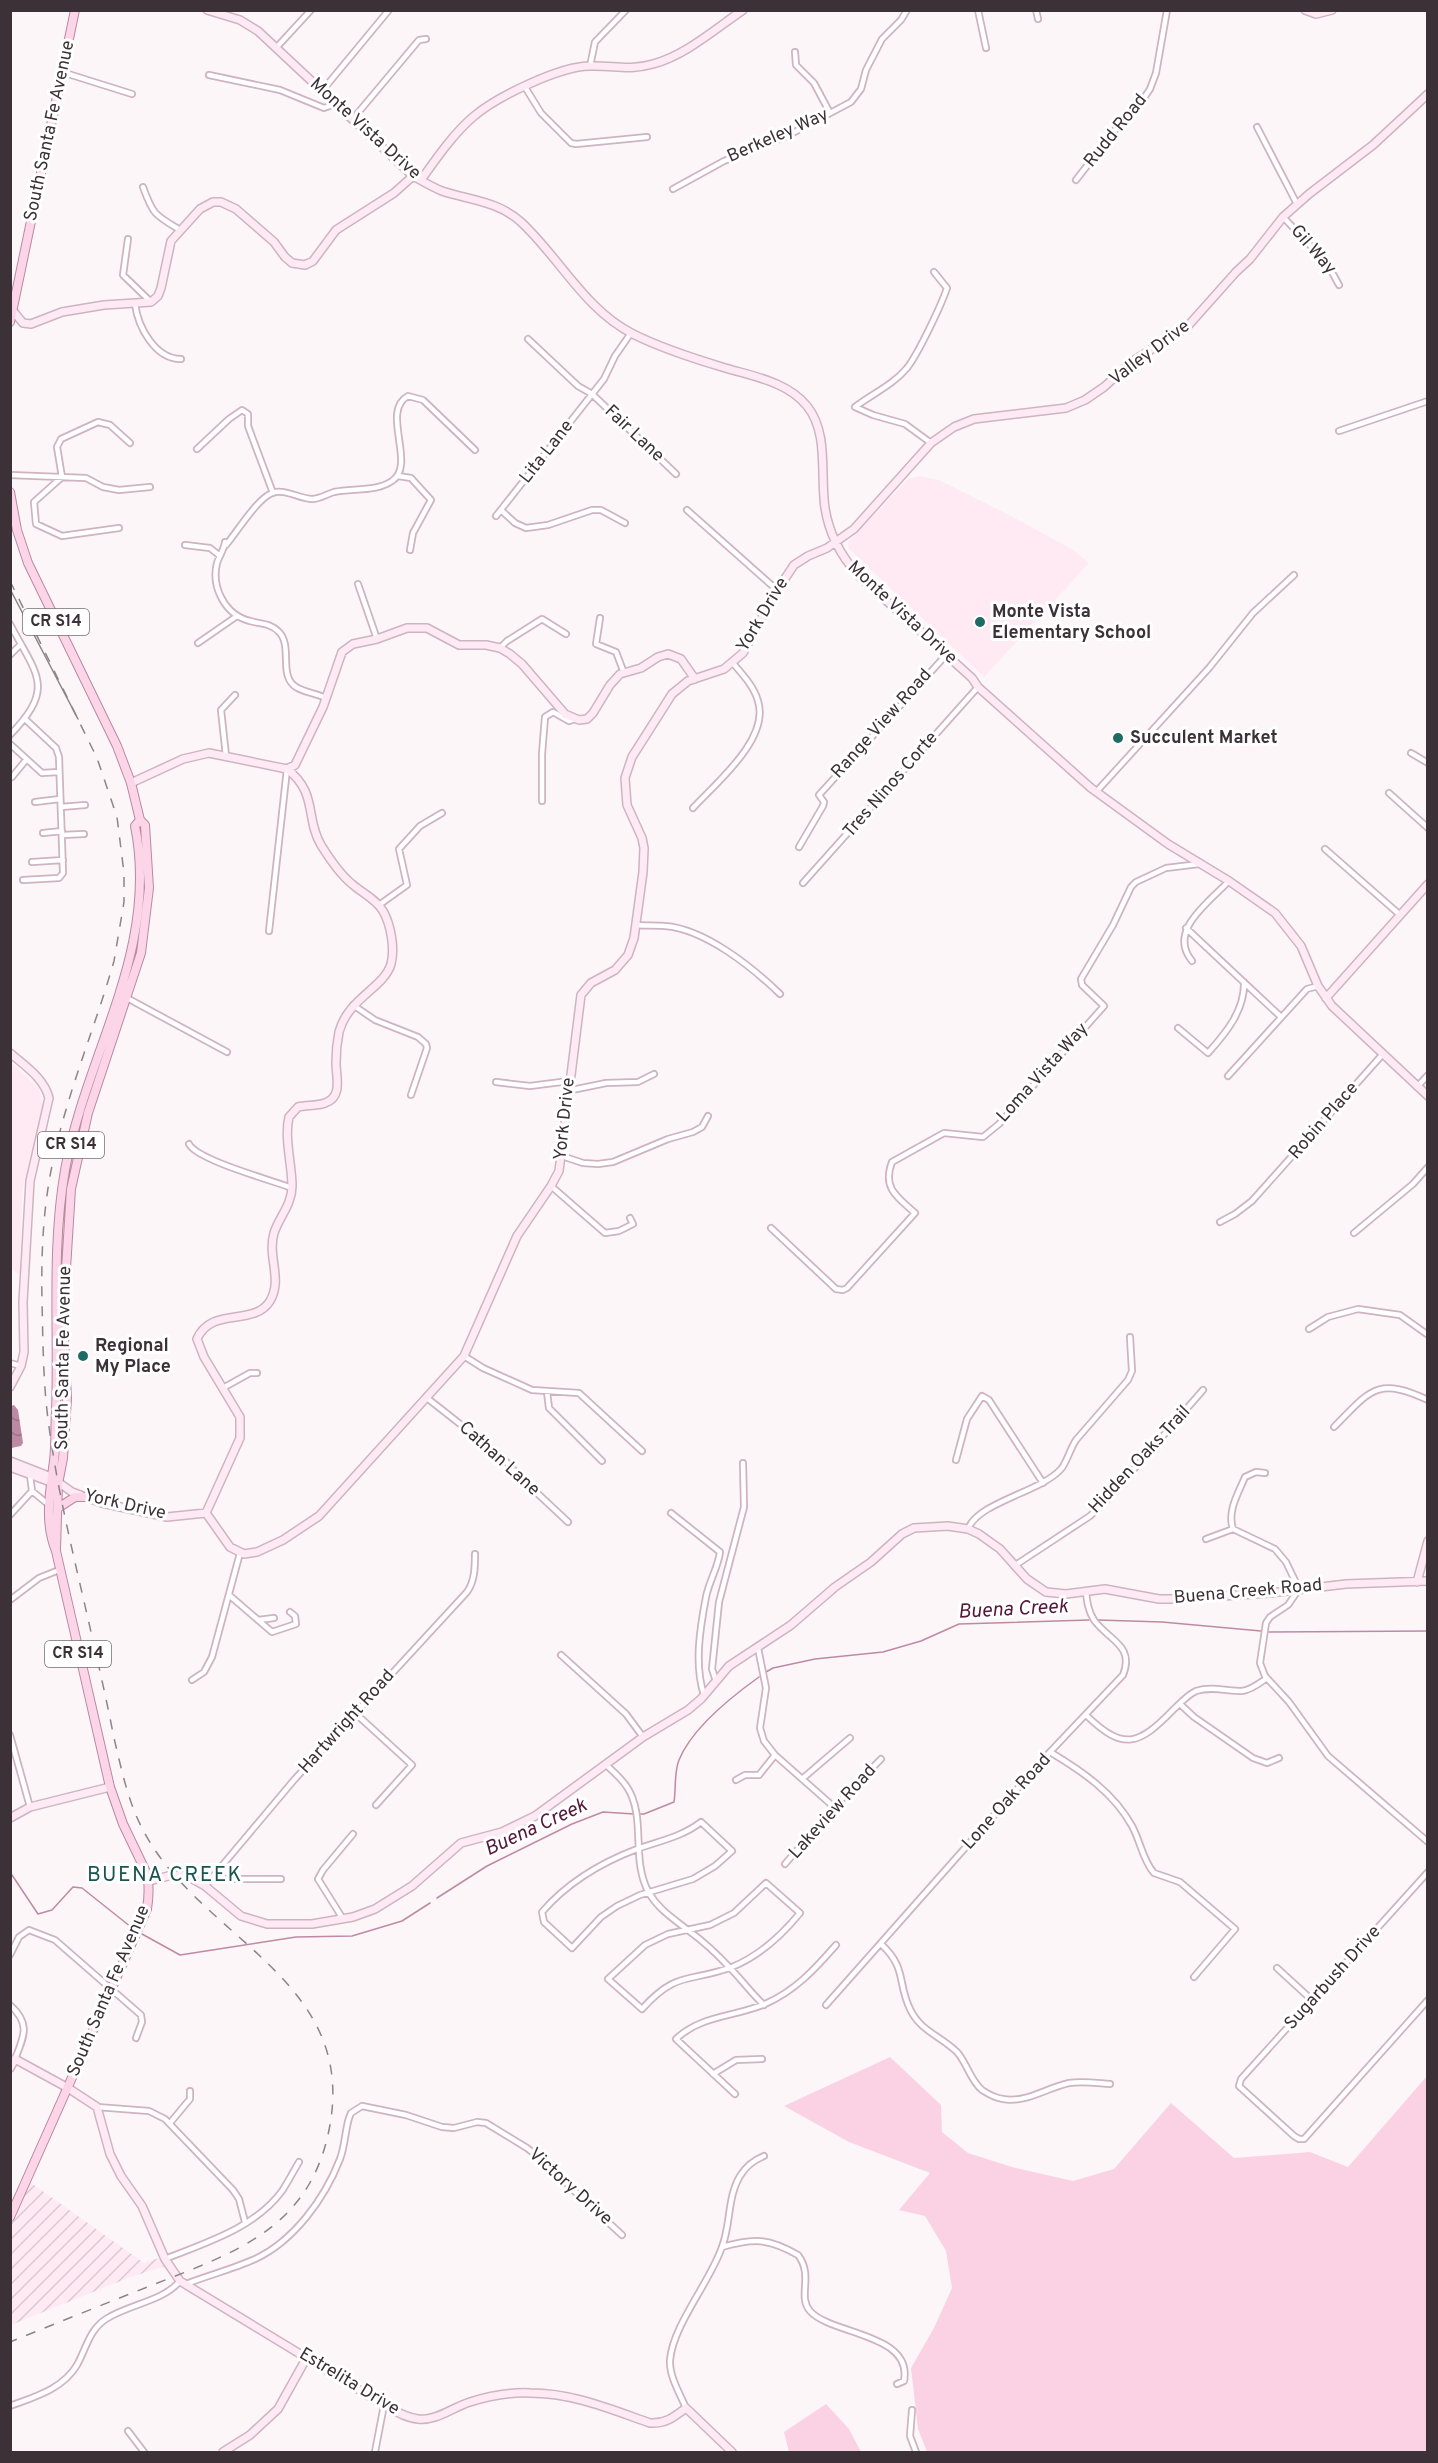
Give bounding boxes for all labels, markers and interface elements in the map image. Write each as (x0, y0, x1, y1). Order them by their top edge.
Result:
street label: South Santa Fe Avenue (20, 39, 80, 223)
street label: Monte Vista Drive (305, 73, 425, 185)
street label: Rudd Road (1079, 90, 1153, 172)
street label: Berkeley Way (724, 103, 832, 169)
street label: Gil Way (1285, 220, 1341, 280)
street label: Valley Drive (1105, 315, 1195, 391)
street label: Fair Lane (599, 400, 669, 468)
street label: Lita Lane (515, 415, 579, 489)
street label: Monte Vista Drive (842, 556, 962, 670)
street label: York Drive (732, 573, 794, 657)
place label: Monte Vista Elementary School (992, 601, 1151, 645)
road number: CR S14 (23, 609, 89, 635)
marker: Monte Vista Elementary School (973, 615, 987, 629)
street label: Range View Road (827, 664, 937, 784)
street label: Tres Ninos Corte (839, 727, 943, 843)
place label: Succulent Market (1130, 727, 1278, 750)
marker: Succulent Market (1111, 731, 1125, 745)
street label: Loma Vista Way (992, 1018, 1094, 1128)
street label: York Drive (549, 1076, 581, 1162)
street label: Robin Place (1284, 1078, 1364, 1164)
road number: CR S14 (38, 1132, 104, 1158)
street label: South Santa Fe Avenue (51, 1266, 77, 1450)
place label: Regional My Place (95, 1335, 171, 1379)
marker: Regional My Place (76, 1349, 90, 1363)
street label: Hidden Oaks Trail (1084, 1401, 1196, 1519)
street label: Cathan Lane (454, 1417, 544, 1501)
street label: York Drive (82, 1484, 168, 1526)
street label: Buena Creek Road (1173, 1574, 1323, 1610)
water label: Buena Creek (957, 1594, 1070, 1626)
road number: CR S14 (45, 1641, 111, 1667)
street label: Hartwright Road (294, 1665, 400, 1779)
street label: Lone Oak Road (958, 1749, 1056, 1855)
street label: Lakeview Road (784, 1760, 882, 1864)
water label: Buena Creek (481, 1793, 592, 1863)
district label: BUENA CREEK (87, 1862, 243, 1889)
street label: South Santa Fe Avenue (62, 1902, 156, 2080)
street label: Sugarbush Drive (1280, 1921, 1386, 2035)
street label: Victory Drive (523, 2143, 617, 2231)
street label: Estrelita Drive (295, 2343, 403, 2421)

